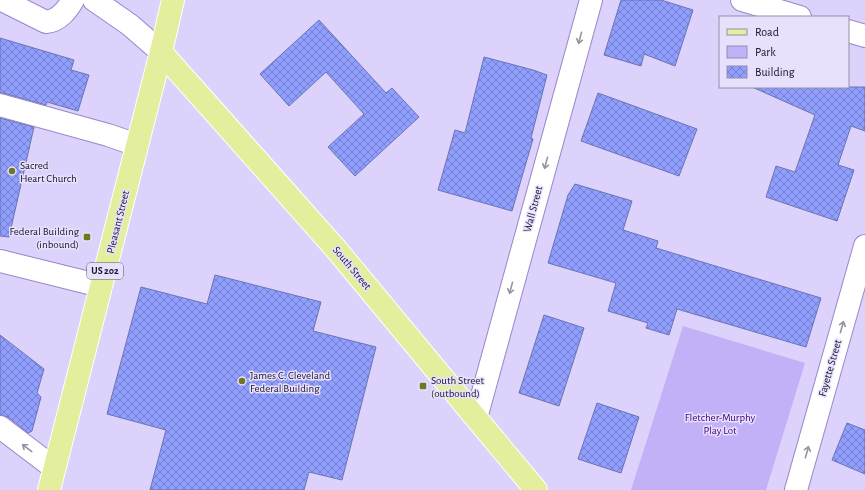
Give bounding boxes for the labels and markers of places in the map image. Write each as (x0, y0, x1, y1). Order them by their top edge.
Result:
place label: Sacred Heart Church (20, 160, 77, 184)
marker: Sacred Heart Church (7, 166, 17, 176)
place label: Federal Building (inbound) (9, 226, 80, 250)
marker: Federal Building (inbound) (82, 232, 92, 242)
place label: James C. Cleveland Federal Building (250, 370, 330, 394)
place label: South Street (outbound) (431, 375, 484, 399)
marker: James C. Cleveland Federal Building (237, 376, 247, 386)
marker: South Street (outbound) (418, 381, 428, 391)

